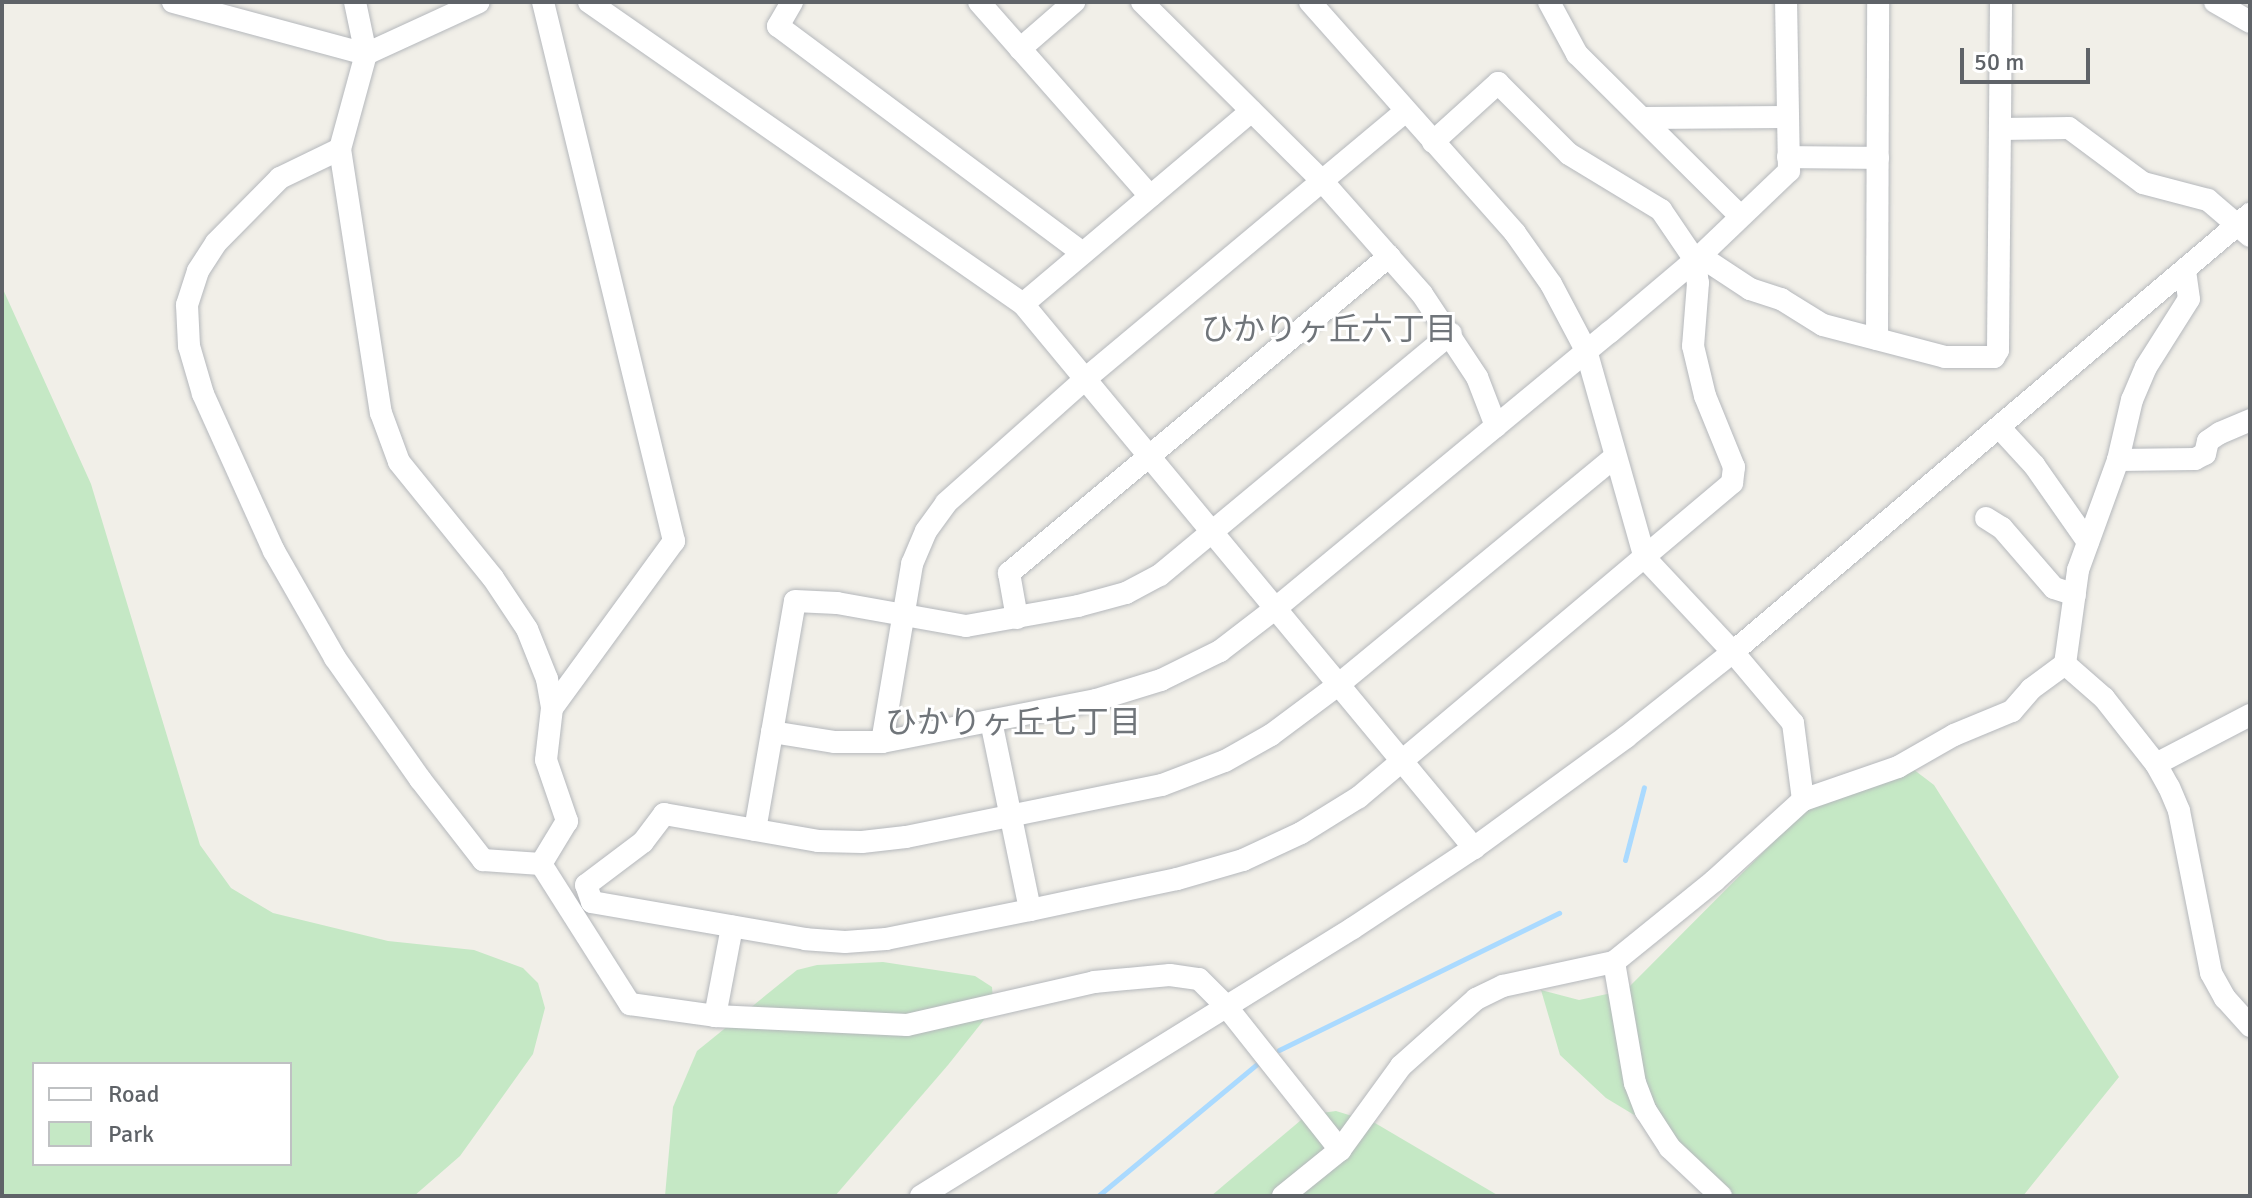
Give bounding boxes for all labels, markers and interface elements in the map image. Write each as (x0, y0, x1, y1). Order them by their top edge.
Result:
scale bar (1964, 32, 2094, 82)
text: 50 m (1974, 47, 2024, 77)
district label: ひかりヶ丘六丁目 (1201, 311, 1457, 349)
district label: ひかりヶ丘七丁目 (885, 704, 1141, 742)
legend (32, 1062, 292, 1166)
text: Road (108, 1079, 159, 1109)
text: Park (108, 1119, 154, 1149)

